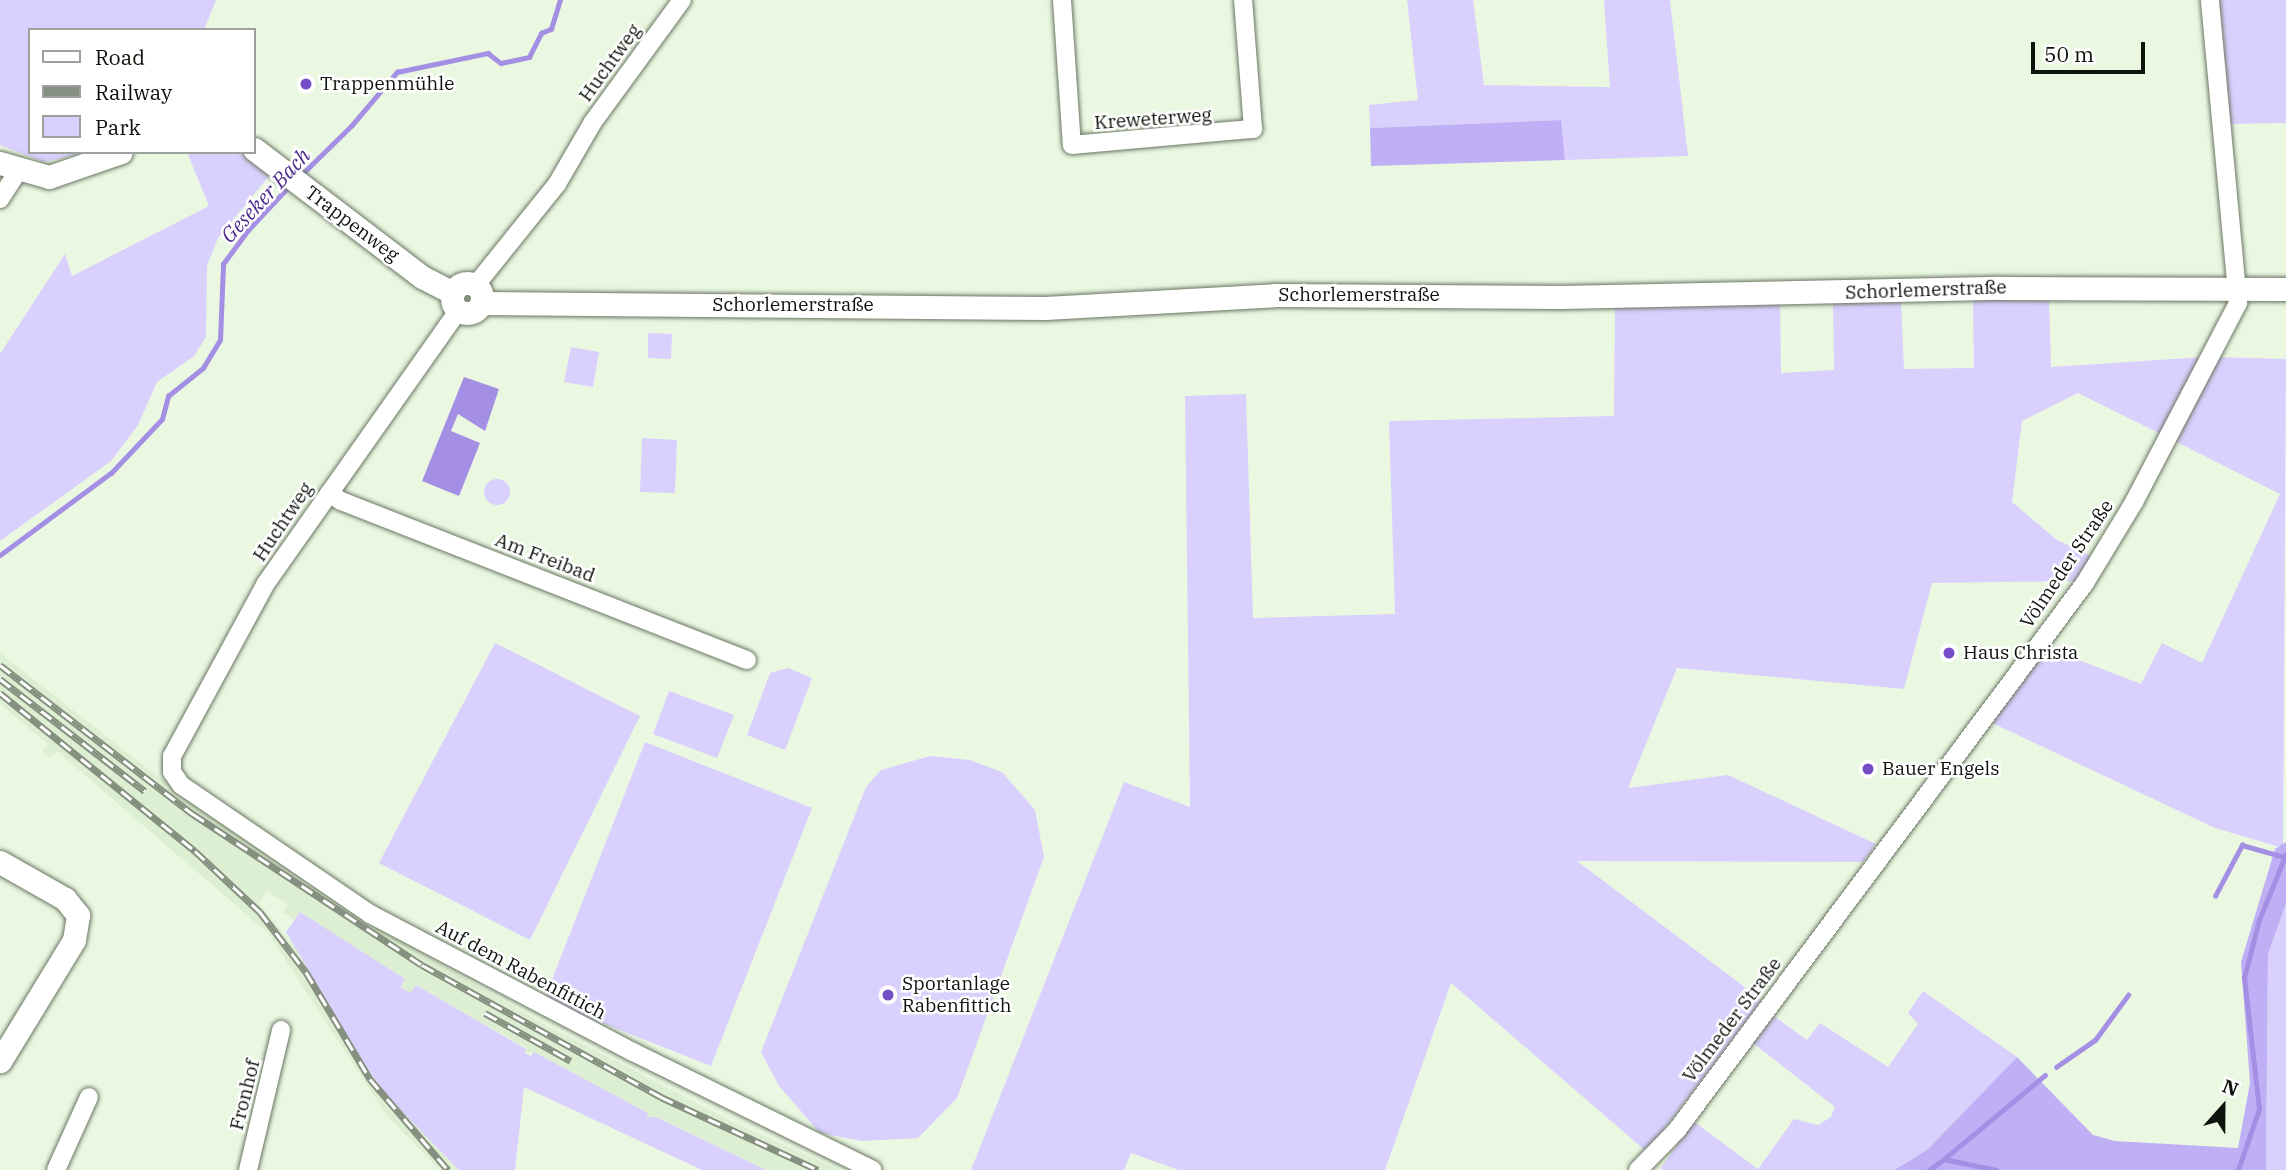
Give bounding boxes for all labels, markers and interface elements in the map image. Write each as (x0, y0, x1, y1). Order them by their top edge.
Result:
street label: Huchtweg (574, 20, 646, 106)
legend (28, 28, 256, 154)
scale bar (2034, 28, 2148, 72)
text: 50 m (2044, 40, 2094, 68)
text: Road (95, 43, 145, 71)
place label: Trappenmühle (320, 73, 454, 95)
marker: Trappenmühle (298, 76, 314, 92)
text: Railway (95, 78, 172, 106)
street label: Kreweterweg (1094, 104, 1212, 134)
text: Park (95, 113, 141, 141)
water label: Geseker Bach (215, 143, 315, 247)
street label: Trappenweg (301, 181, 403, 267)
street label: Schorlemerstraße (1845, 276, 2007, 304)
street label: Schorlemerstraße (1278, 284, 1440, 306)
street label: Schorlemerstraße (712, 294, 874, 316)
street label: Huchtweg (248, 478, 318, 566)
street label: Völmeder Straße (2016, 495, 2118, 633)
street label: Am Freibad (492, 529, 598, 587)
place label: Haus Christa (1963, 642, 2078, 664)
marker: Haus Christa (1941, 645, 1957, 661)
place label: Bauer Engels (1882, 758, 1999, 780)
marker: Bauer Engels (1860, 761, 1876, 777)
street label: Auf dem Rabenfittich (432, 915, 610, 1025)
street label: Völmeder Straße (1678, 953, 1786, 1087)
place label: Sportanlage Rabenfittich (902, 973, 1012, 1017)
marker: Sportanlage Rabenfittich (880, 987, 896, 1003)
street label: Fronhof (225, 1057, 265, 1133)
north arrow (2188, 1072, 2258, 1142)
text: N (2219, 1073, 2242, 1101)

